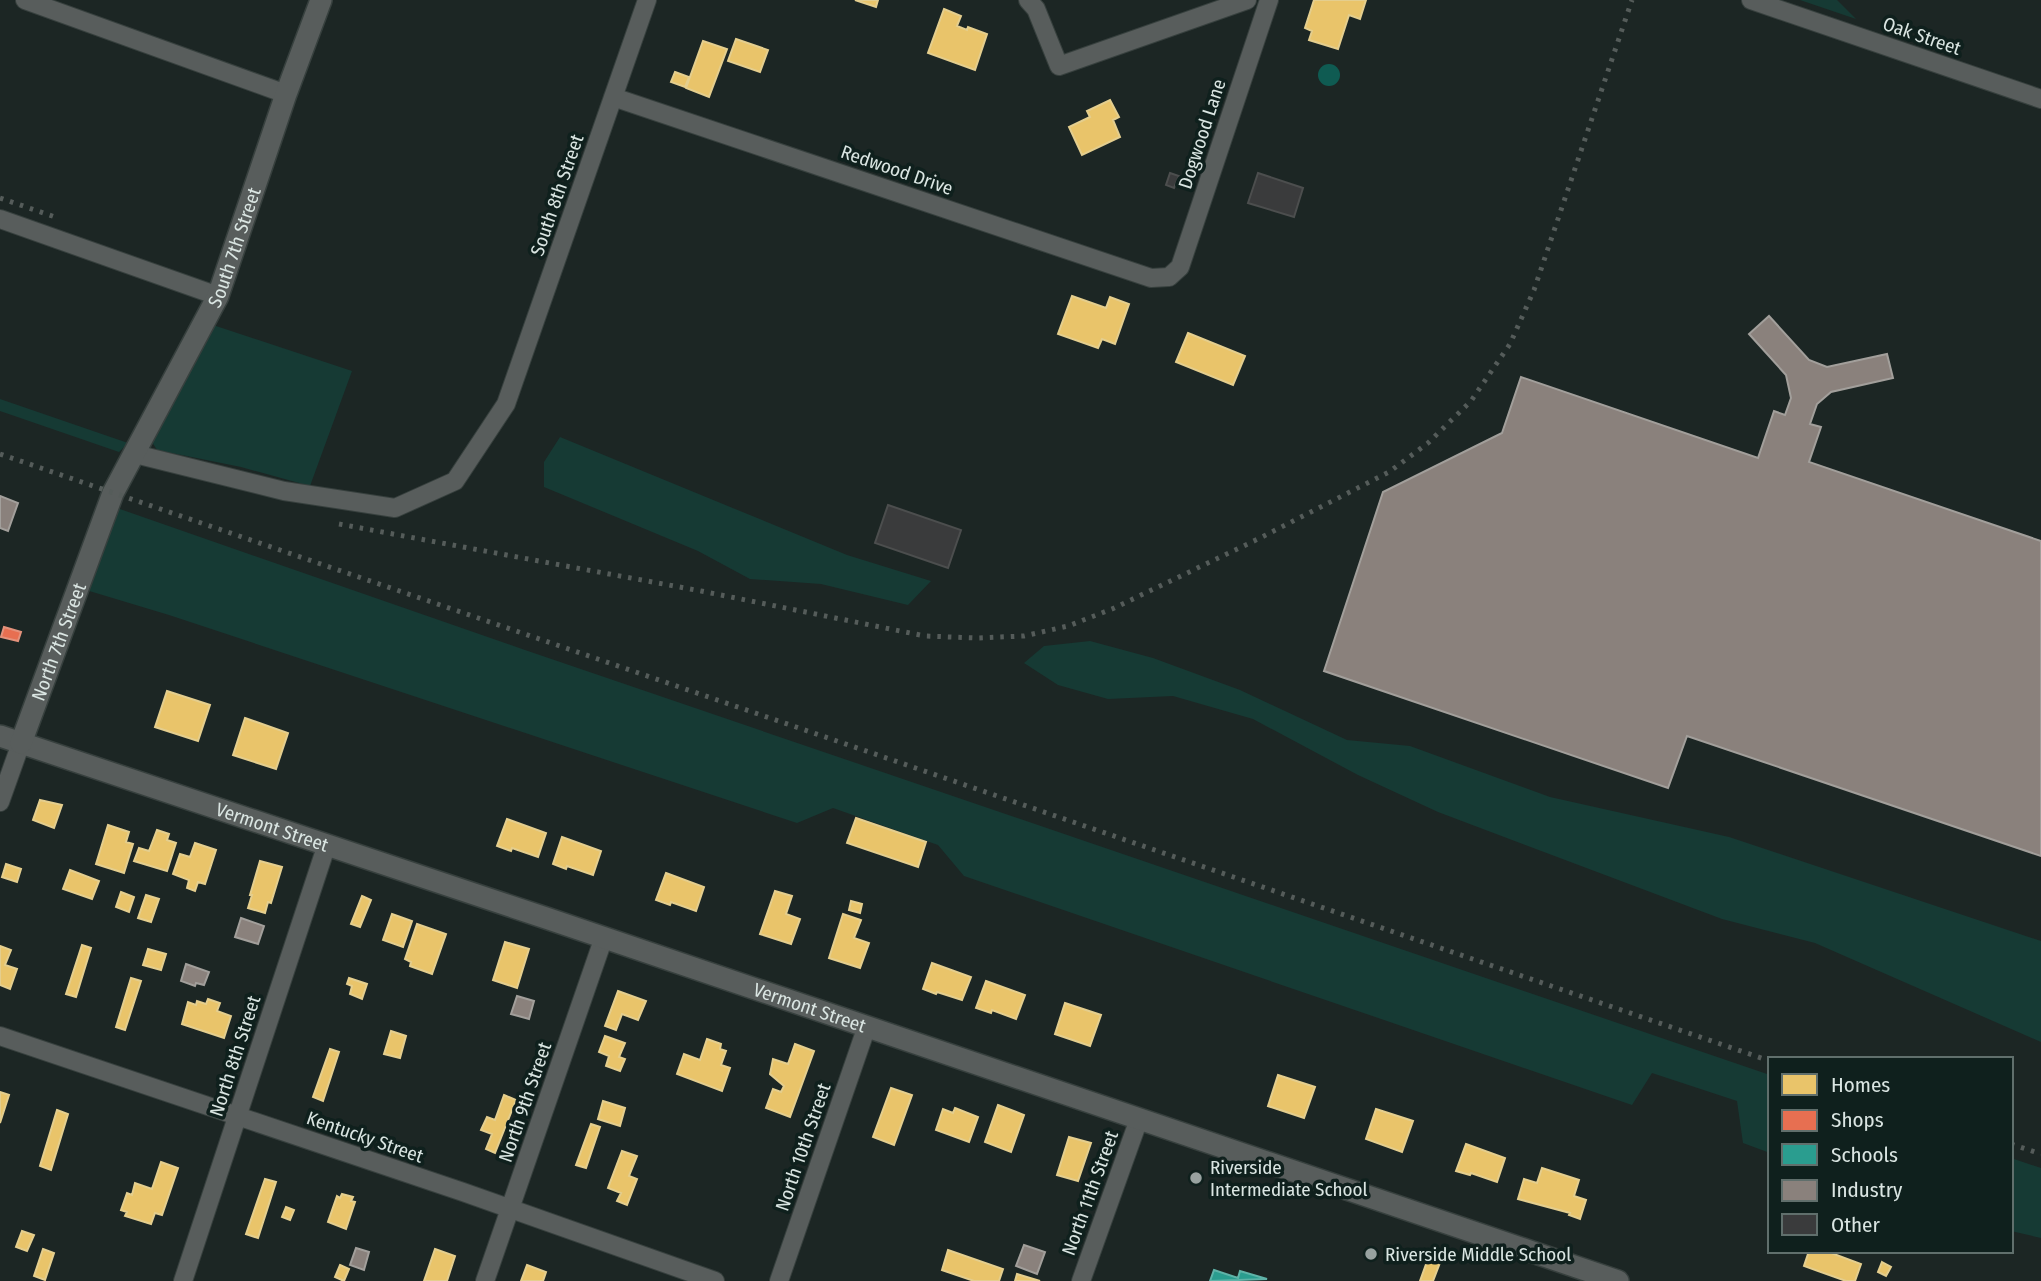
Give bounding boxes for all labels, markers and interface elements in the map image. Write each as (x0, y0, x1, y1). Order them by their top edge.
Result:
street label: Oak Street (1880, 12, 1965, 60)
street label: Dogwood Lane (1173, 76, 1231, 192)
street label: South 8th Street (525, 130, 589, 259)
street label: Redwood Drive (838, 140, 956, 200)
street label: South 7th Street (203, 184, 266, 311)
street label: North 7th Street (26, 579, 91, 704)
street label: Vermont Street (213, 797, 332, 856)
street label: Vermont Street (751, 978, 870, 1037)
street label: North 8th Street (205, 992, 266, 1119)
street label: North 9th Street (494, 1038, 557, 1165)
legend (1768, 1057, 2013, 1253)
text: Homes (1831, 1072, 1890, 1098)
street label: North 10th Street (770, 1079, 836, 1214)
street label: Kentucky Street (304, 1106, 427, 1168)
text: Shops (1831, 1107, 1884, 1133)
street label: North 11th Street (1057, 1127, 1123, 1258)
text: Schools (1831, 1142, 1898, 1168)
place label: Riverside Intermediate School (1210, 1156, 1368, 1201)
marker: Riverside Intermediate School (1188, 1170, 1204, 1186)
text: Industry (1831, 1177, 1903, 1203)
text: Other (1831, 1212, 1880, 1238)
place label: Riverside Middle School (1385, 1243, 1571, 1266)
marker: Riverside Middle School (1363, 1246, 1379, 1262)

